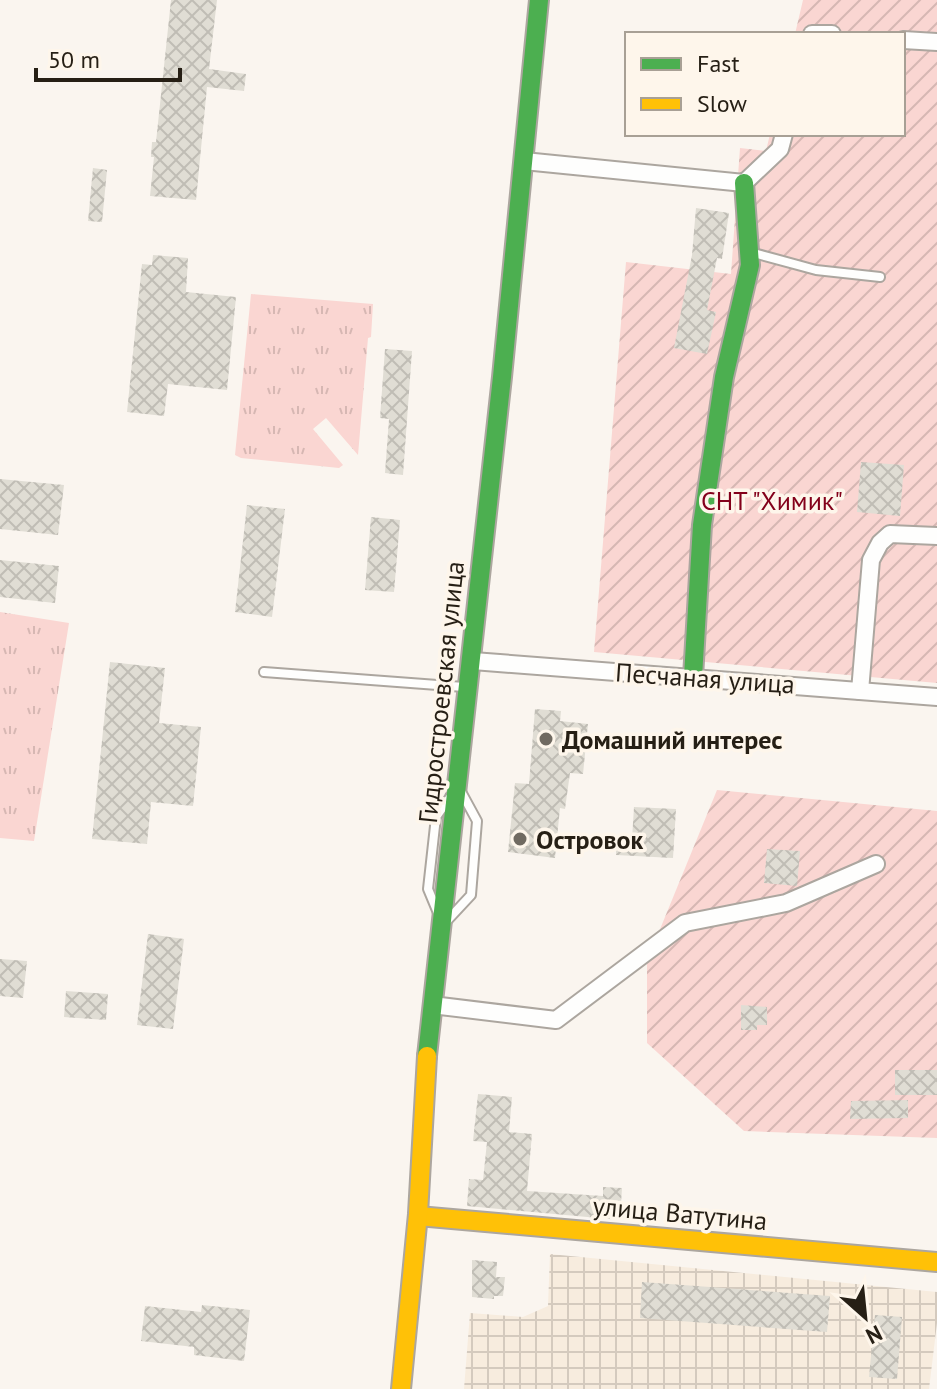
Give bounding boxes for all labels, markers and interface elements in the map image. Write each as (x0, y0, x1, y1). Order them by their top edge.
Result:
scale bar (36, 32, 180, 82)
legend (625, 32, 905, 136)
text: 50 m (48, 44, 100, 75)
text: Fast (697, 48, 740, 79)
text: Slow (697, 88, 747, 119)
park label: СНТ "Химик" (701, 484, 843, 517)
street label: Гидростроевская улица (411, 559, 471, 825)
street label: Песчаная улица (614, 655, 796, 701)
place label: Домашний интерес (562, 723, 783, 756)
marker: Домашний интерес (537, 730, 555, 748)
place label: Островок (536, 823, 644, 856)
marker: Островок (511, 830, 529, 848)
street label: улица Ватутина (591, 1189, 769, 1237)
north arrow (825, 1277, 905, 1357)
text: N (861, 1319, 887, 1351)

